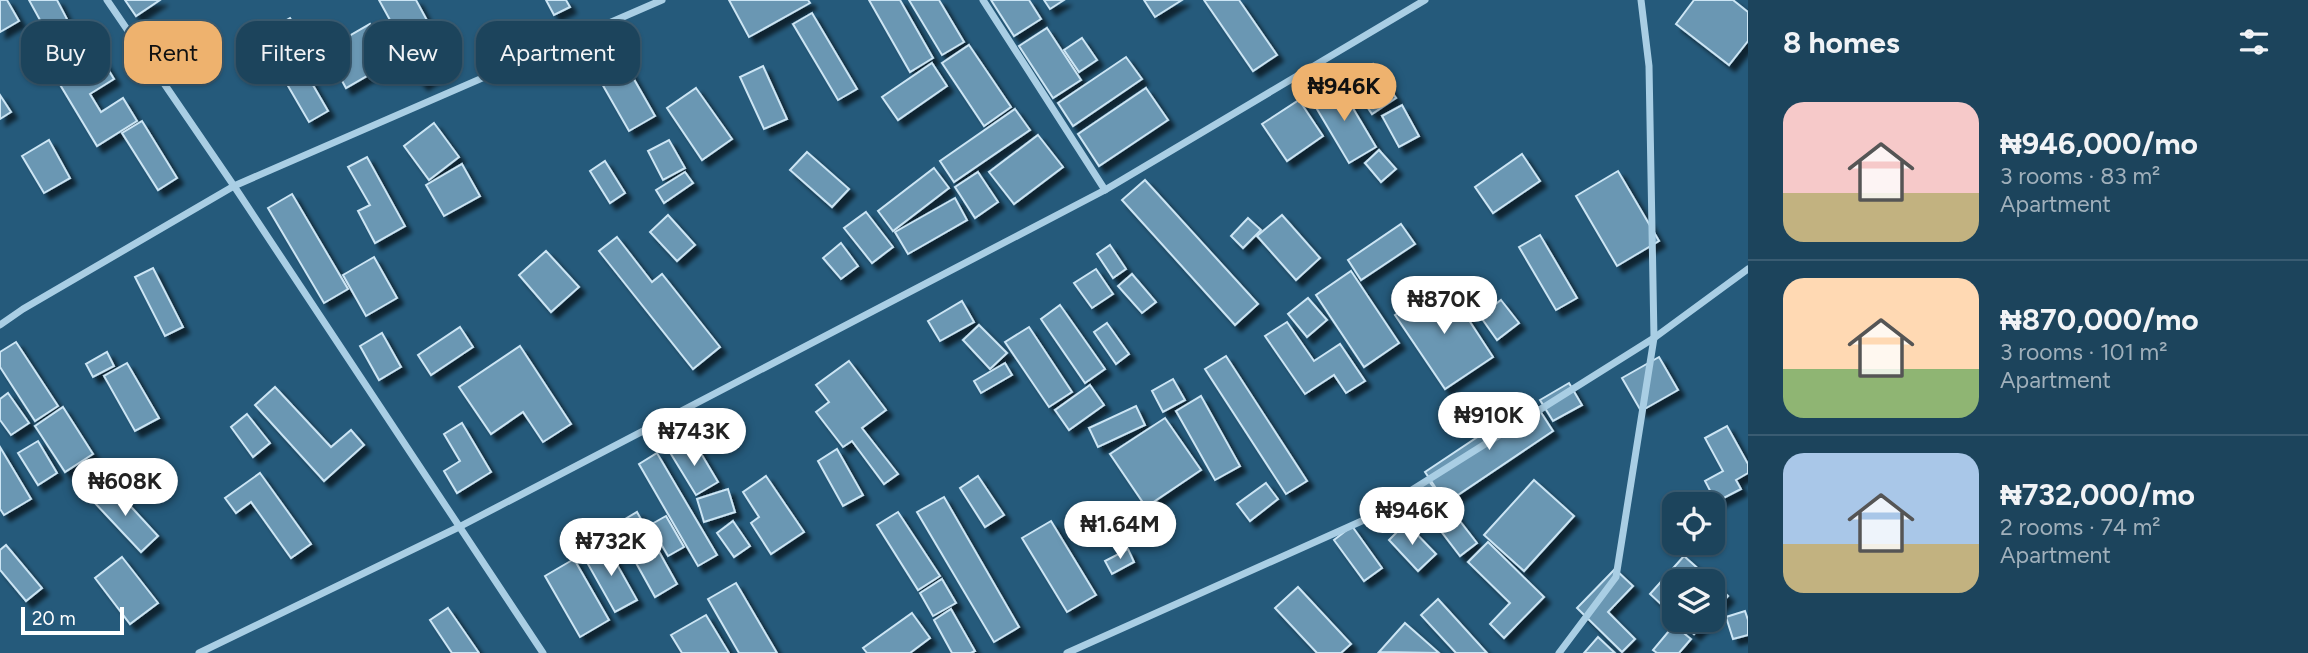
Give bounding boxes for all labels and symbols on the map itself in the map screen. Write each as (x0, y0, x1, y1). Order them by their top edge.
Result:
pin: ₦946K (1295, 64, 1393, 123)
pin: ₦870K (1395, 276, 1493, 336)
pin: ₦910K (1440, 392, 1538, 452)
pin: ₦743K (645, 408, 743, 468)
pin: ₦608K (76, 458, 174, 518)
pin: ₦946K (1363, 488, 1461, 547)
pin: ₦1.64M (1063, 502, 1177, 561)
pin: ₦732K (562, 518, 660, 578)
scale bar (21, 604, 124, 636)

